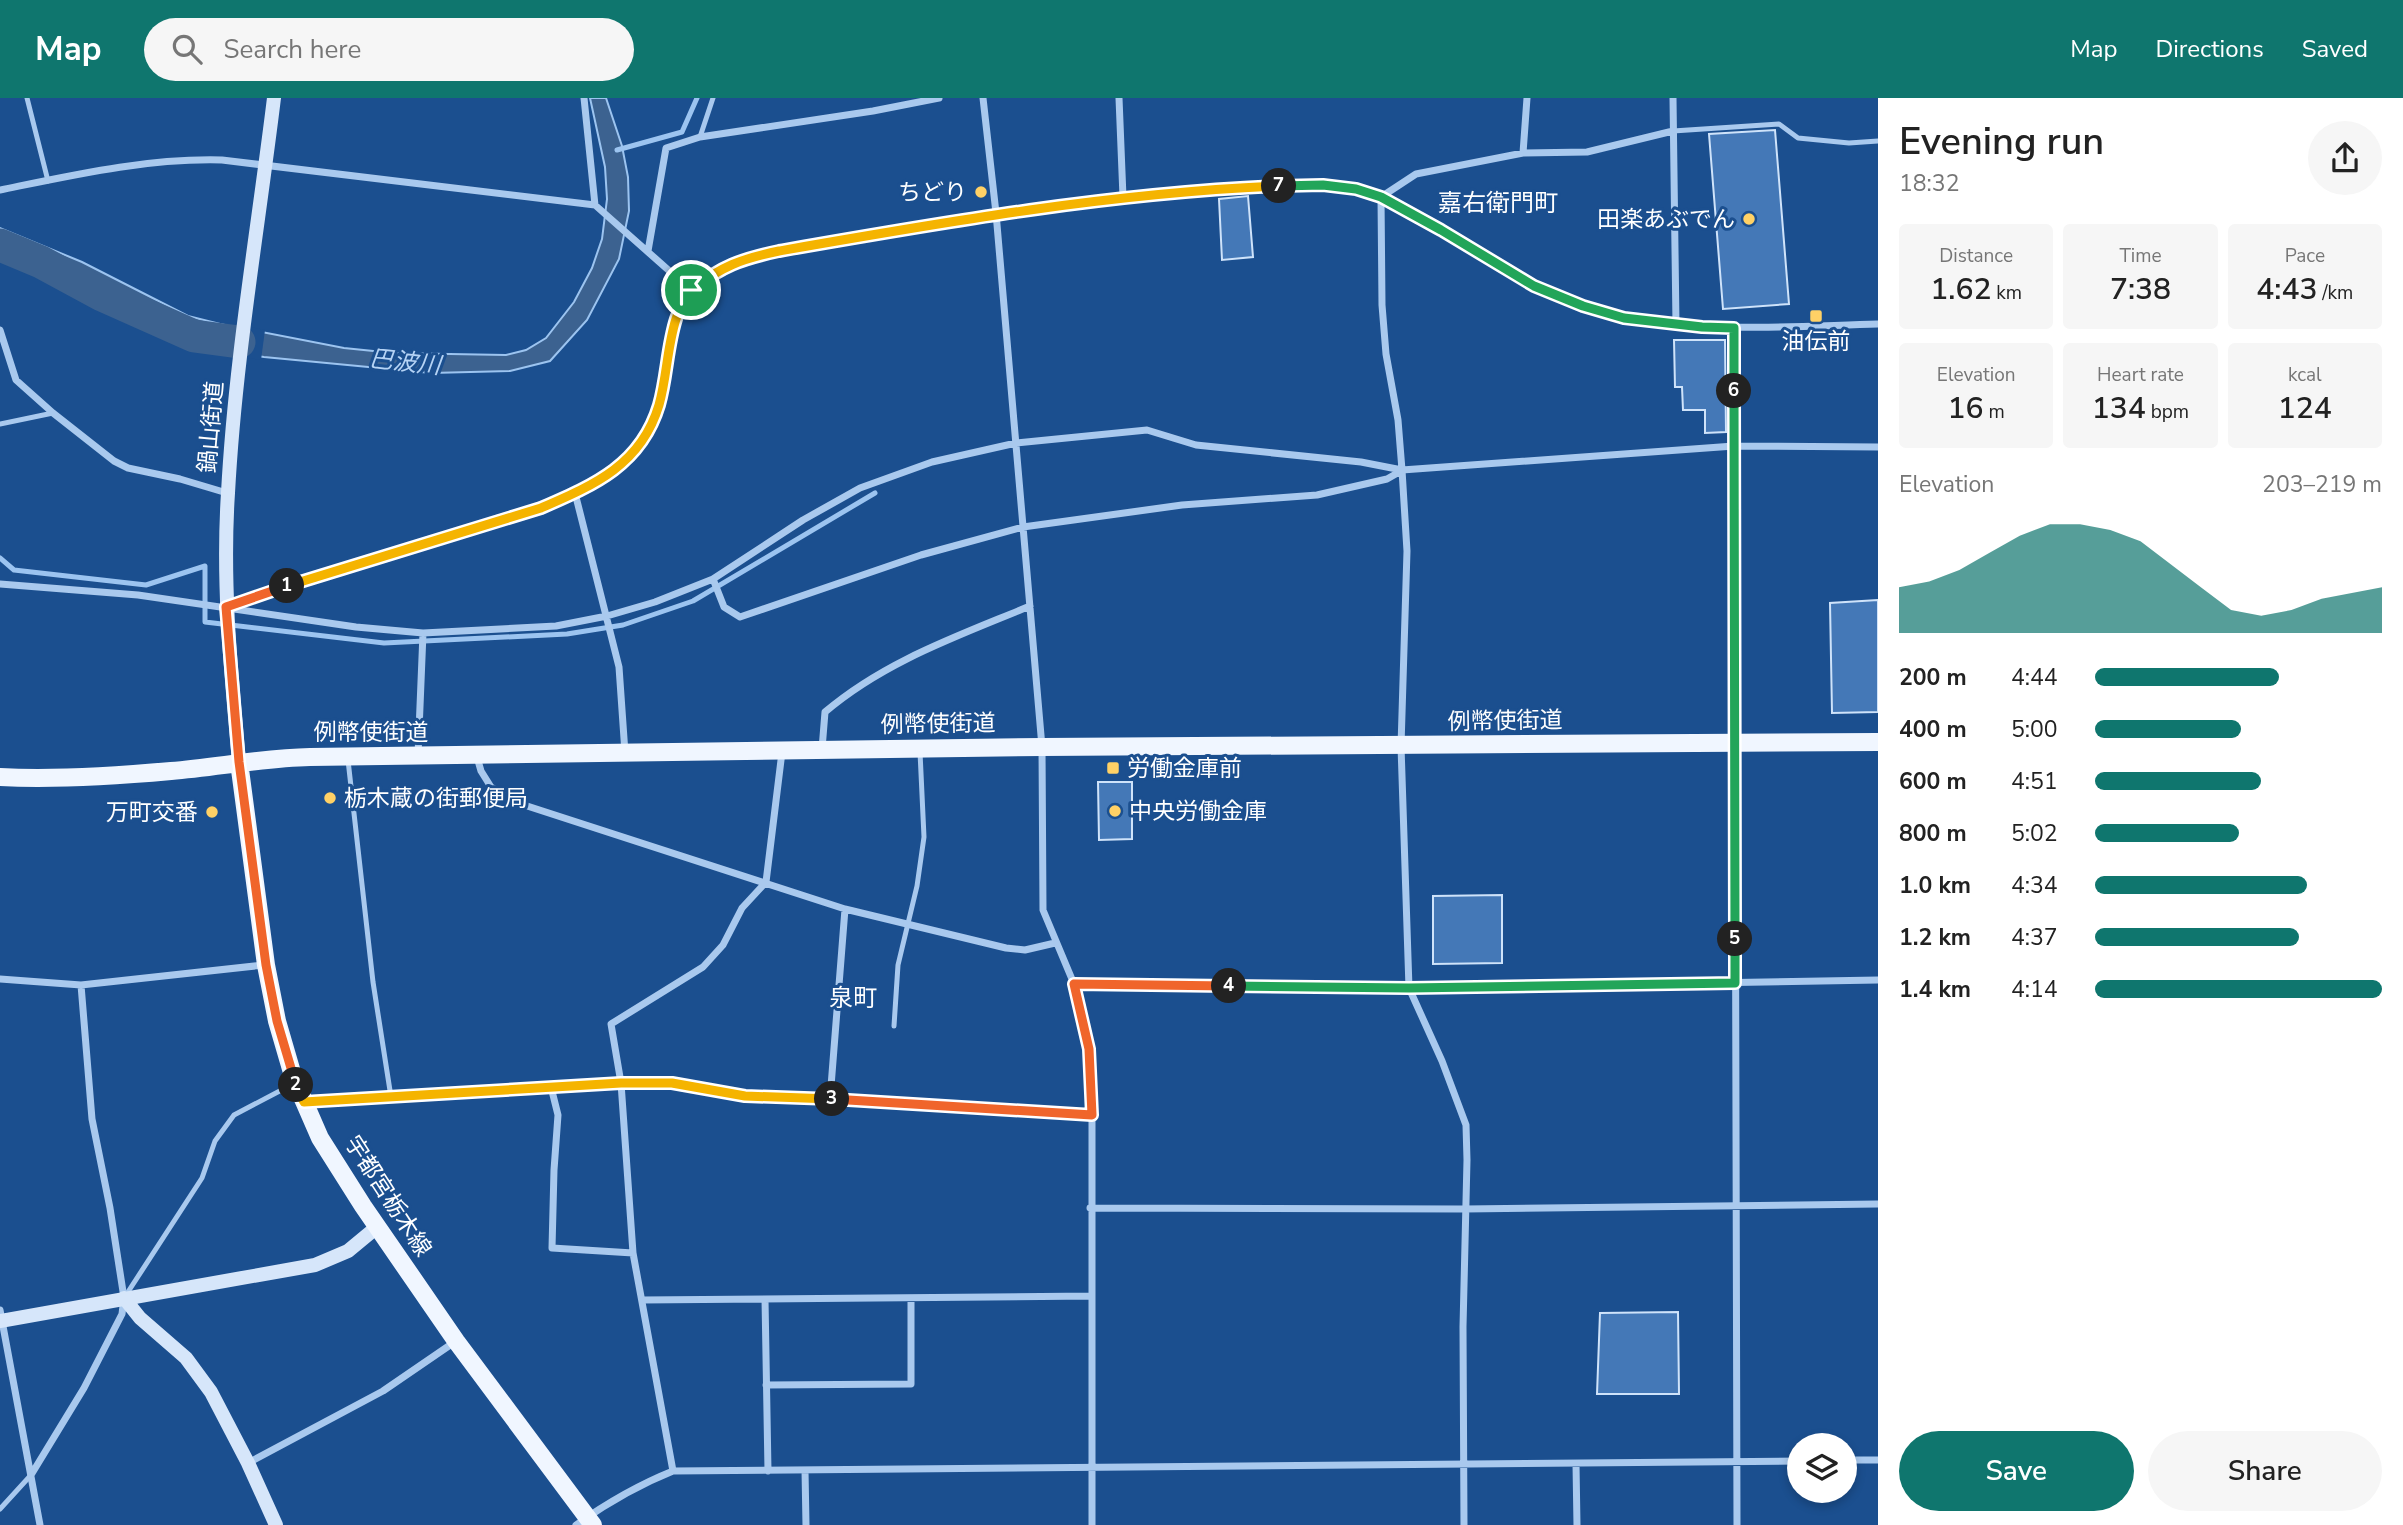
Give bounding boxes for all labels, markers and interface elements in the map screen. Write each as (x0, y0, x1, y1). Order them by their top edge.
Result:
search box (144, 18, 634, 81)
text: Map (35, 27, 102, 72)
icon: search (168, 30, 206, 68)
text: Search here (224, 32, 361, 67)
text: Map (2070, 33, 2117, 65)
text: Directions (2155, 33, 2264, 65)
text: Saved (2302, 33, 2368, 65)
text: Evening run (1899, 116, 2104, 167)
button: share (2308, 121, 2382, 195)
pin: 7 (1262, 168, 1296, 204)
text: 18:32 (1899, 168, 1959, 199)
text: 7 (1273, 172, 1284, 198)
place label: ちどり (898, 177, 967, 208)
marker: ちどり (973, 184, 989, 200)
district label: 嘉右衛門町 (1438, 187, 1558, 219)
place label: 田楽あぶでん (1597, 204, 1735, 235)
marker: 田楽あぶでん (1741, 211, 1757, 227)
text: Distance (1939, 243, 2013, 269)
text: Time (2119, 243, 2162, 269)
text: Pace (2285, 243, 2325, 269)
pin (661, 260, 721, 320)
text: 1.62 (1930, 269, 1991, 310)
text: 7:38 (2110, 269, 2171, 310)
text: 4:43 (2256, 269, 2317, 310)
icon: arrive (672, 271, 710, 309)
text: km (1991, 280, 2022, 306)
text: /km (2317, 280, 2353, 306)
marker: 油伝前 (1808, 308, 1824, 324)
place label: 油伝前 (1782, 326, 1851, 357)
water label: 巴波川 (368, 342, 445, 382)
text: Elevation (1937, 362, 2016, 388)
text: Heart rate (2097, 362, 2184, 388)
text: kcal (2288, 362, 2322, 388)
pin: 6 (1716, 374, 1752, 408)
text: 6 (1728, 377, 1739, 403)
street label: 鍋山街道 (192, 380, 230, 474)
text: 16 (1948, 388, 1984, 429)
text: 134 (2092, 388, 2146, 429)
text: 124 (2278, 388, 2332, 429)
text: m (1984, 399, 2005, 425)
text: bpm (2146, 399, 2189, 425)
text: Elevation (1899, 469, 1994, 500)
text: 203–219 m (2262, 469, 2382, 500)
pin: 1 (270, 568, 304, 603)
text: 1 (281, 572, 292, 598)
text: 200 m (1899, 662, 1967, 693)
text: 4:44 (2011, 662, 2058, 693)
street label: 例幣使街道 (1447, 704, 1563, 738)
street label: 例幣使街道 (880, 707, 996, 741)
text: 400 m (1899, 714, 1967, 745)
text: 5:00 (2011, 714, 2058, 745)
street label: 例幣使街道 (314, 717, 429, 748)
place label: 労働金庫前 (1127, 753, 1242, 784)
marker: 労働金庫前 (1105, 760, 1121, 776)
text: 600 m (1899, 766, 1967, 797)
text: 4:51 (2011, 766, 2058, 797)
place label: 栃木蔵の街郵便局 (344, 783, 528, 814)
marker: 栃木蔵の街郵便局 (322, 790, 338, 806)
place label: 中央労働金庫 (1129, 796, 1267, 827)
place label: 万町交番 (106, 797, 198, 828)
marker: 中央労働金庫 (1107, 803, 1123, 819)
marker: 万町交番 (204, 804, 220, 820)
text: 800 m (1899, 818, 1967, 849)
text: 5:02 (2011, 818, 2058, 849)
text: 1.0 km (1899, 870, 1971, 901)
text: 4:34 (2011, 870, 2058, 901)
pin: 5 (1718, 922, 1752, 956)
text: 1.2 km (1899, 922, 1971, 953)
text: 4:37 (2011, 922, 2058, 953)
text: 5 (1729, 925, 1740, 951)
pin: 4 (1212, 968, 1246, 1004)
text: 4 (1223, 972, 1234, 998)
text: 1.4 km (1899, 974, 1971, 1005)
text: 4:14 (2011, 974, 2058, 1005)
district label: 泉町 (829, 982, 877, 1014)
pin: 2 (278, 1068, 314, 1102)
text: 2 (290, 1071, 301, 1097)
pin: 3 (814, 1082, 850, 1116)
text: 3 (826, 1085, 837, 1111)
street label: 宇都宮栃木線 (337, 1130, 439, 1262)
button: Save (1899, 1431, 2134, 1511)
button: Share (2148, 1431, 2382, 1511)
map controls (1787, 1433, 1857, 1503)
button: layers (1787, 1433, 1857, 1503)

